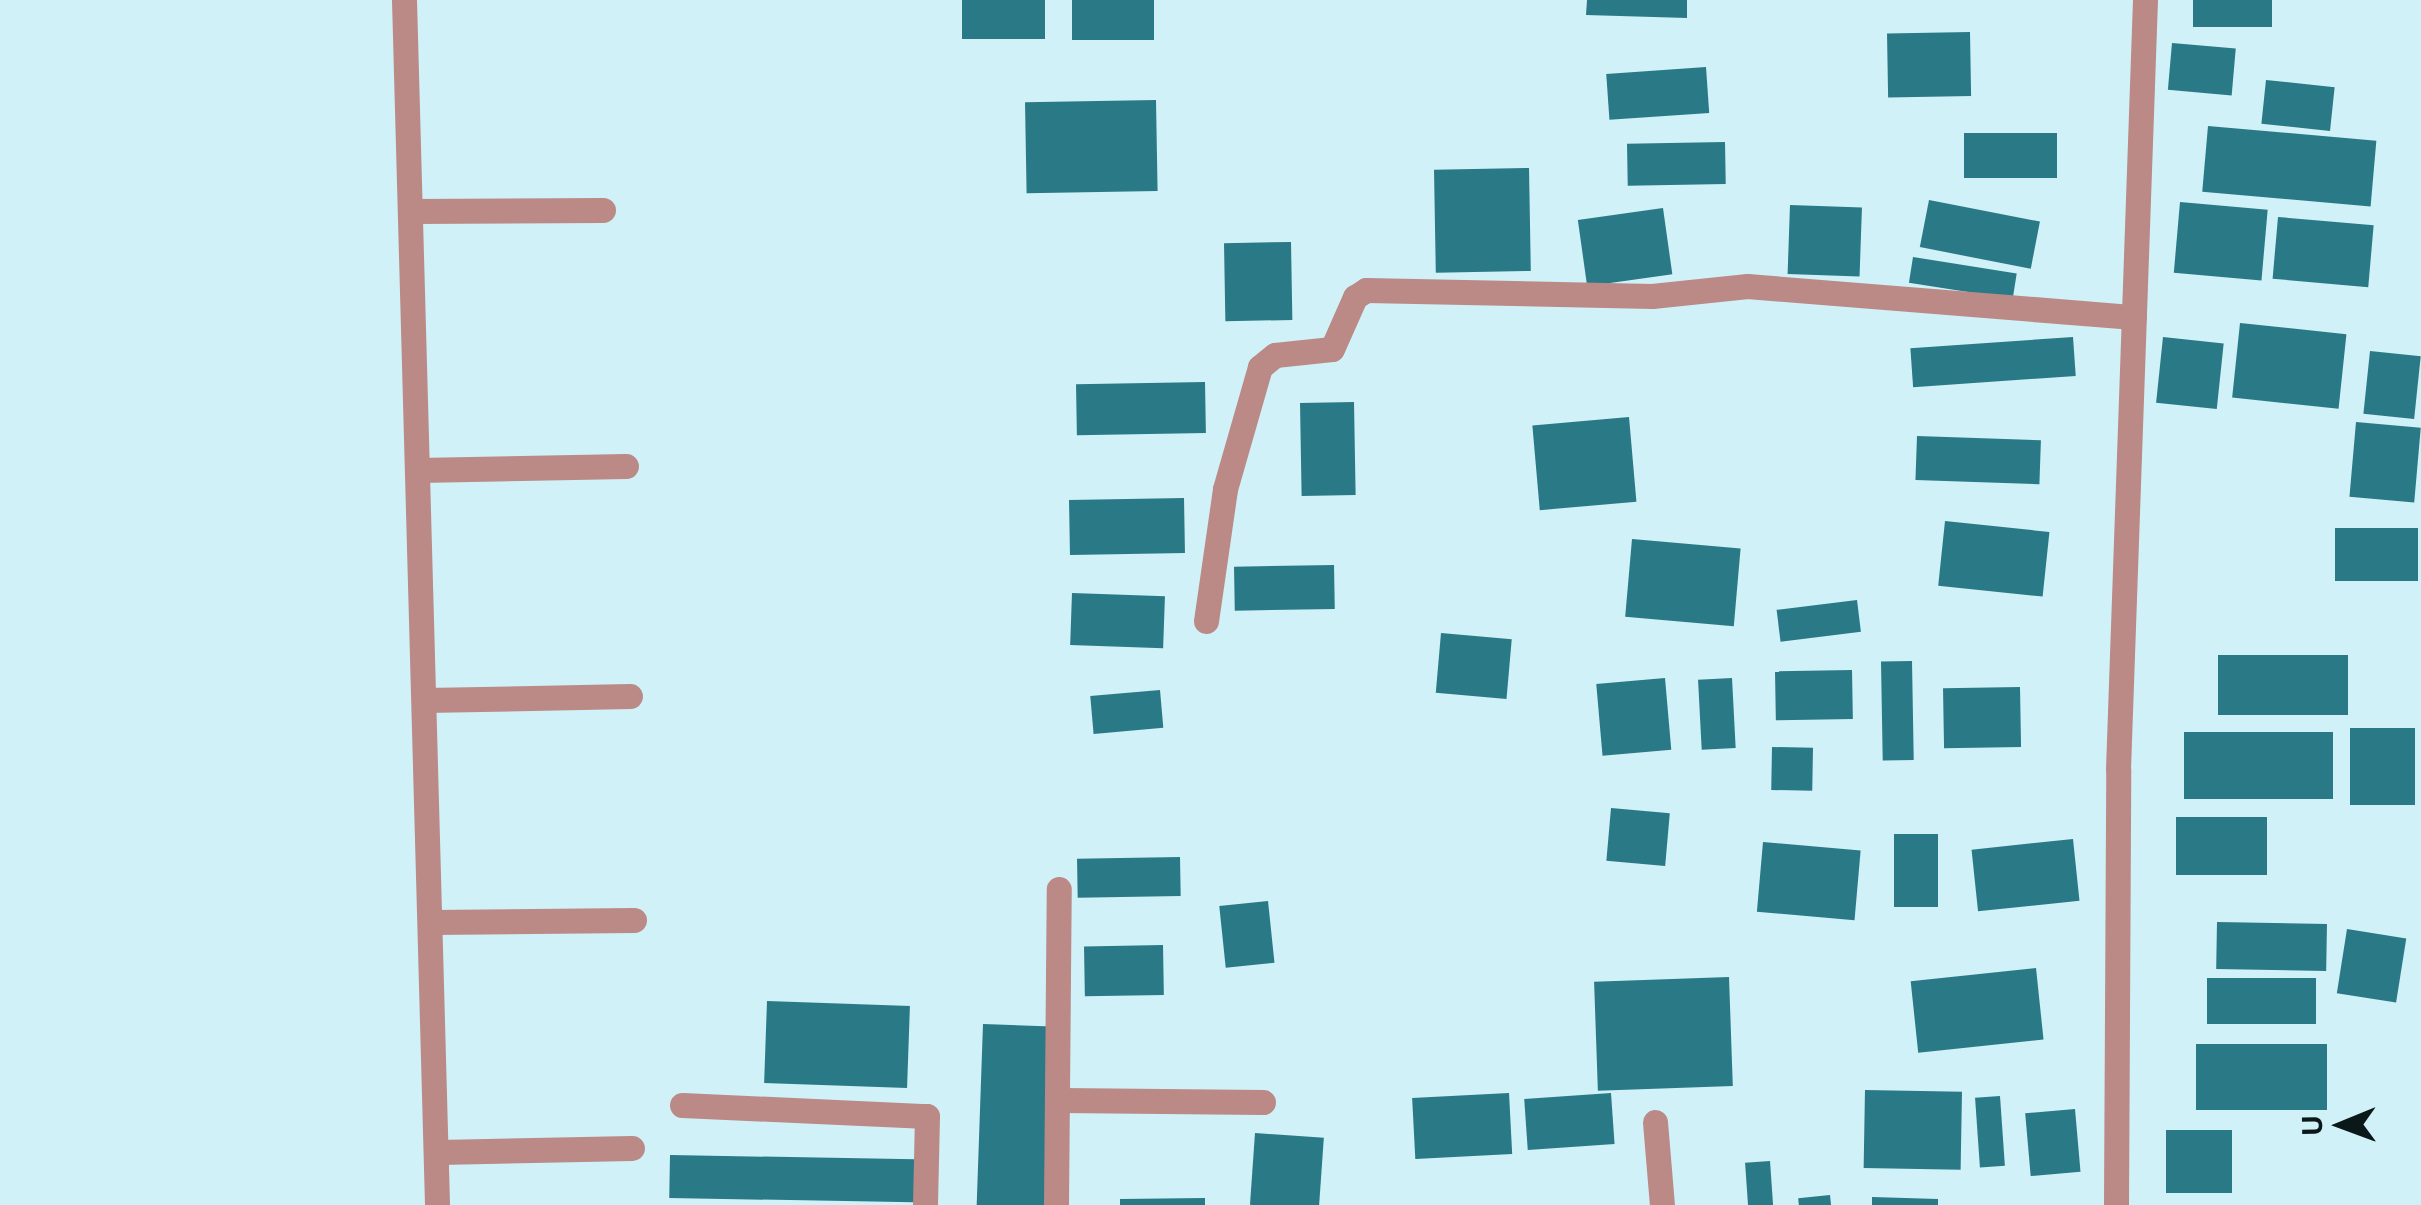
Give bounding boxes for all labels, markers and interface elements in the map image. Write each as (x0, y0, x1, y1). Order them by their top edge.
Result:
north arrow (2291, 1075, 2391, 1175)
text: U (2292, 1115, 2330, 1136)

